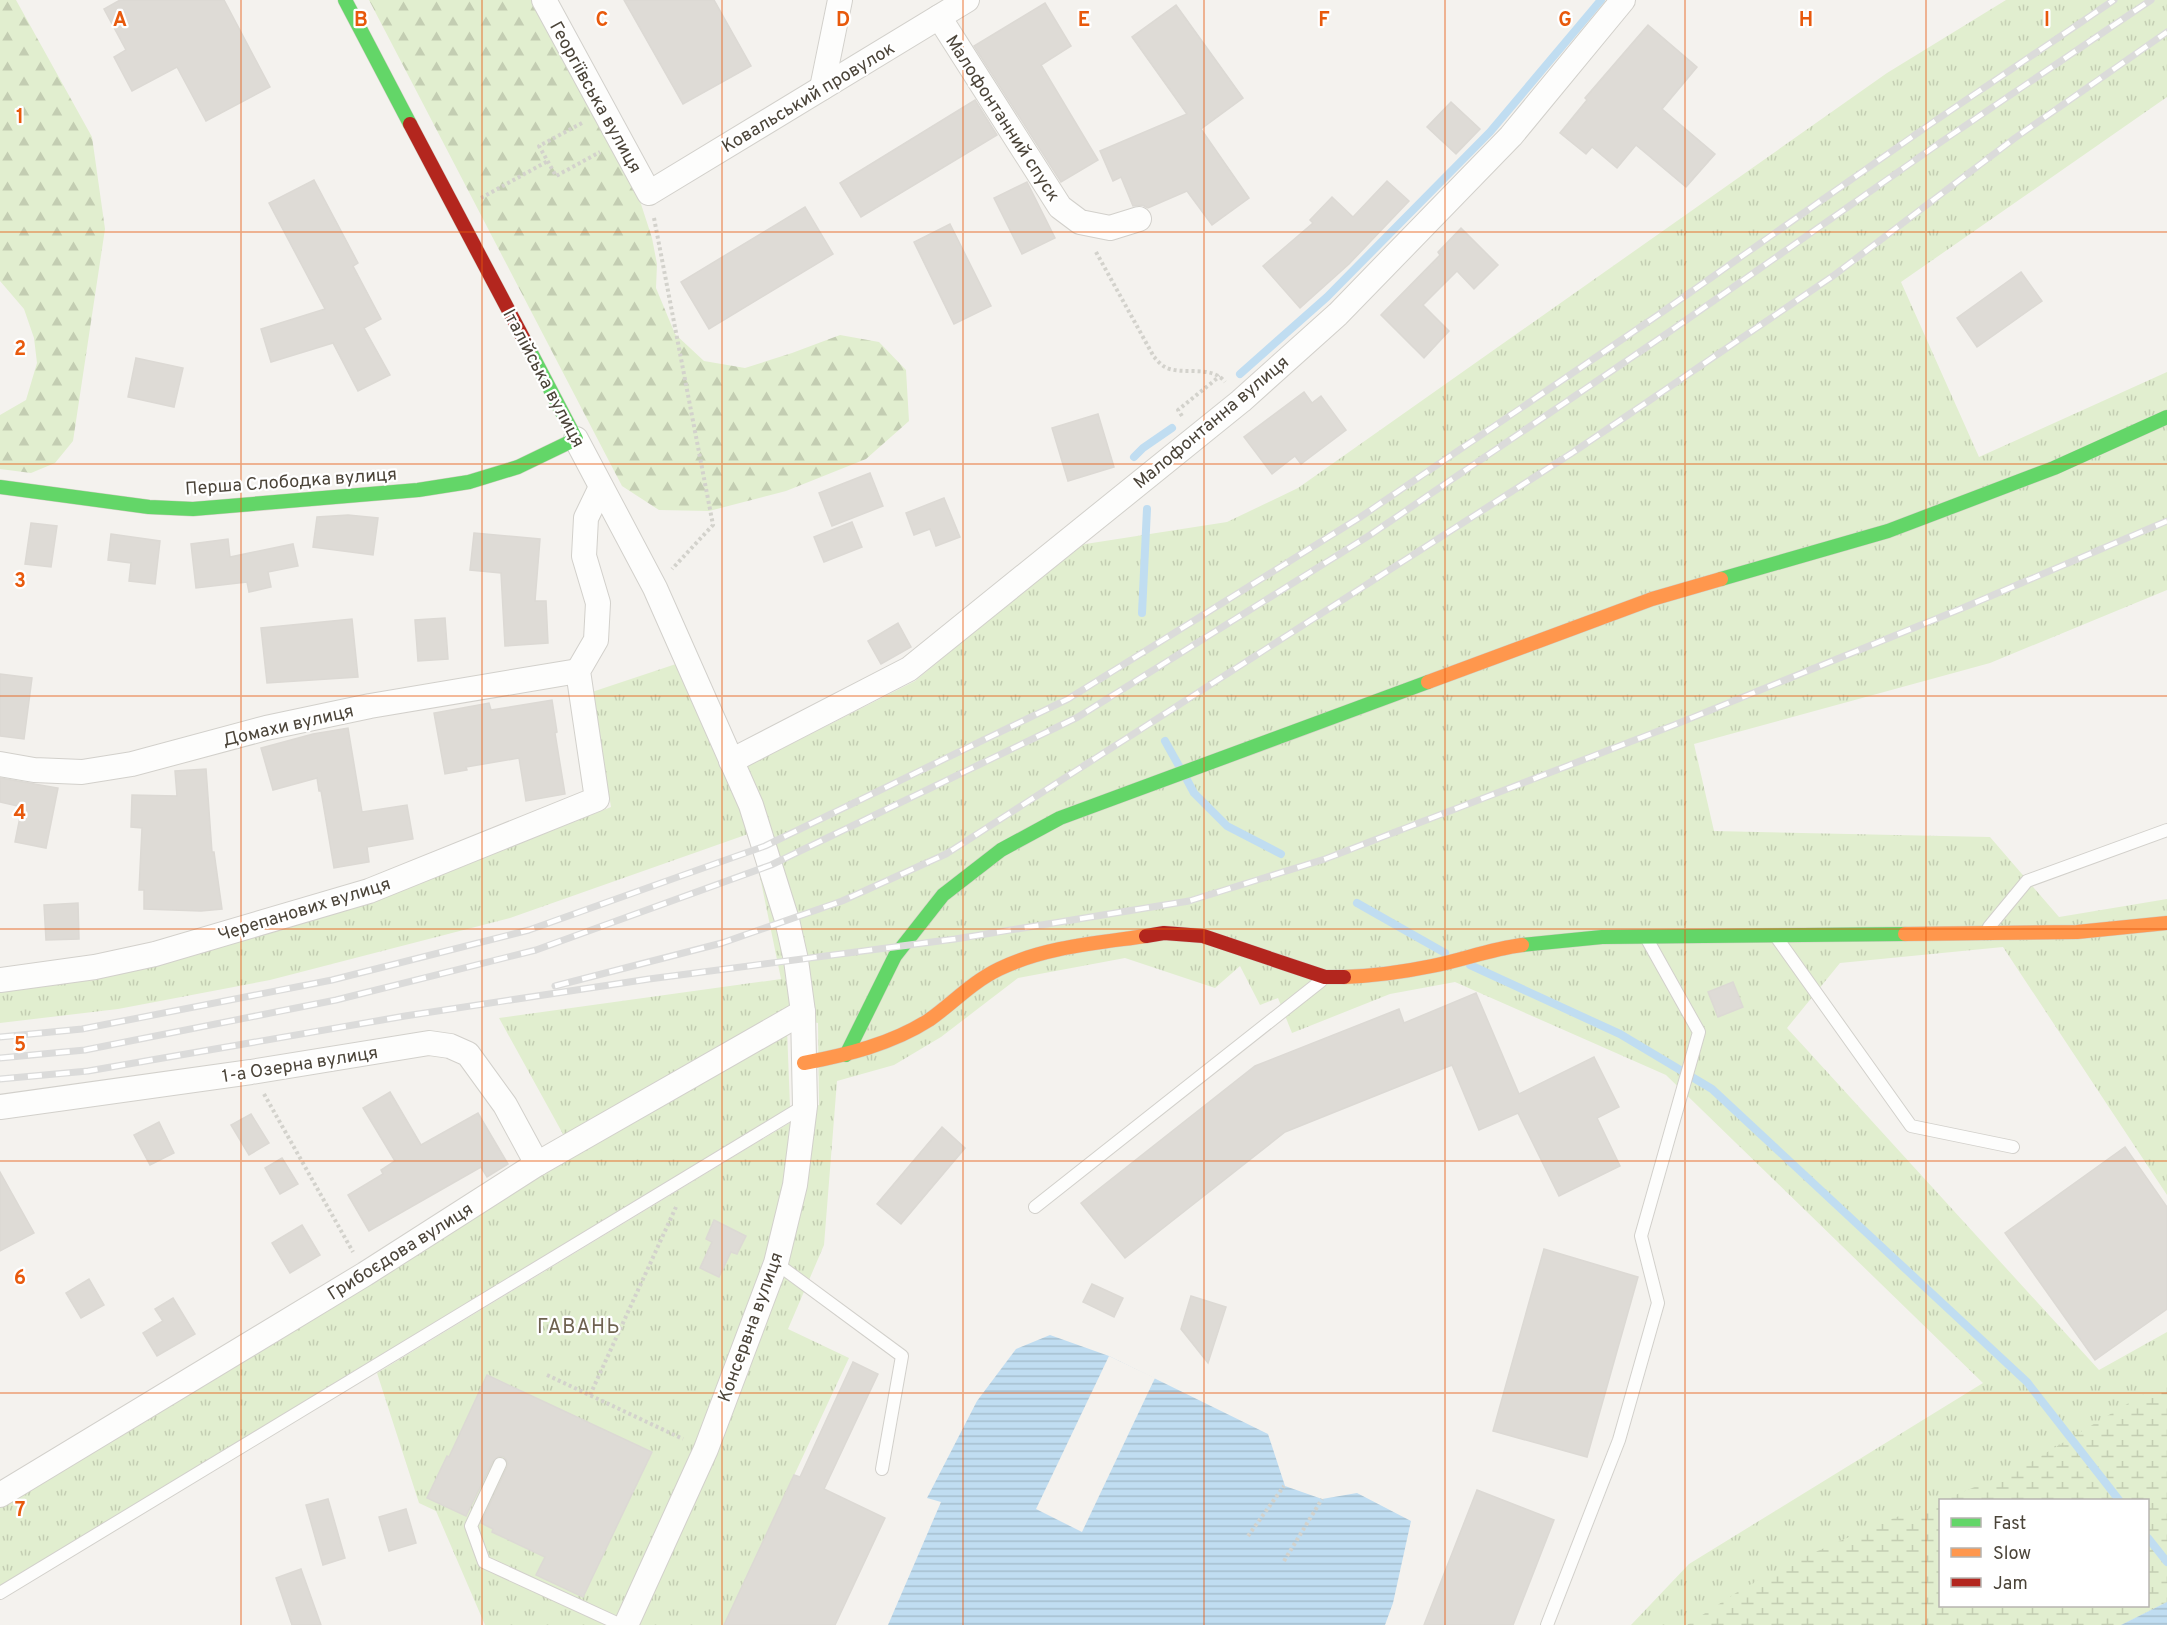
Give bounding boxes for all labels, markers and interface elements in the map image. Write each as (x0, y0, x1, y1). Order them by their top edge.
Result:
text: A (113, 8, 127, 34)
text: B (354, 8, 368, 34)
text: C (596, 8, 608, 34)
text: D (836, 8, 850, 34)
text: E (1078, 8, 1090, 34)
text: F (1318, 8, 1330, 34)
text: G (1558, 8, 1572, 34)
text: H (1799, 8, 1813, 34)
text: I (2044, 8, 2050, 34)
street label: Георгіївська вулиця (543, 18, 646, 178)
street label: Малофонтанний спуск (939, 31, 1064, 206)
street label: Ковальський провулок (718, 37, 900, 159)
text: 1 (16, 105, 24, 131)
street label: Італійська вулиця (496, 305, 589, 452)
text: 2 (14, 337, 26, 363)
street label: Малофонтанна вулиця (1130, 351, 1294, 495)
street label: Перша Слободка вулиця (184, 464, 398, 501)
text: 3 (14, 569, 26, 595)
street label: Домахи вулиця (221, 700, 356, 753)
text: 4 (14, 801, 26, 827)
street label: Черепанових вулиця (215, 873, 394, 948)
text: 5 (14, 1033, 26, 1059)
street label: 1-а Озерна вулиця (221, 1042, 380, 1089)
street label: Грибоєдова вулиця (324, 1198, 478, 1306)
street label: Консервна вулиця (714, 1249, 789, 1406)
text: 6 (14, 1266, 26, 1292)
district label: ГАВАНЬ (537, 1315, 621, 1341)
text: 7 (15, 1498, 25, 1524)
legend (1939, 1499, 2149, 1607)
text: Fast (1993, 1513, 2026, 1536)
text: Slow (1993, 1543, 2031, 1566)
text: Jam (1993, 1573, 2028, 1596)

